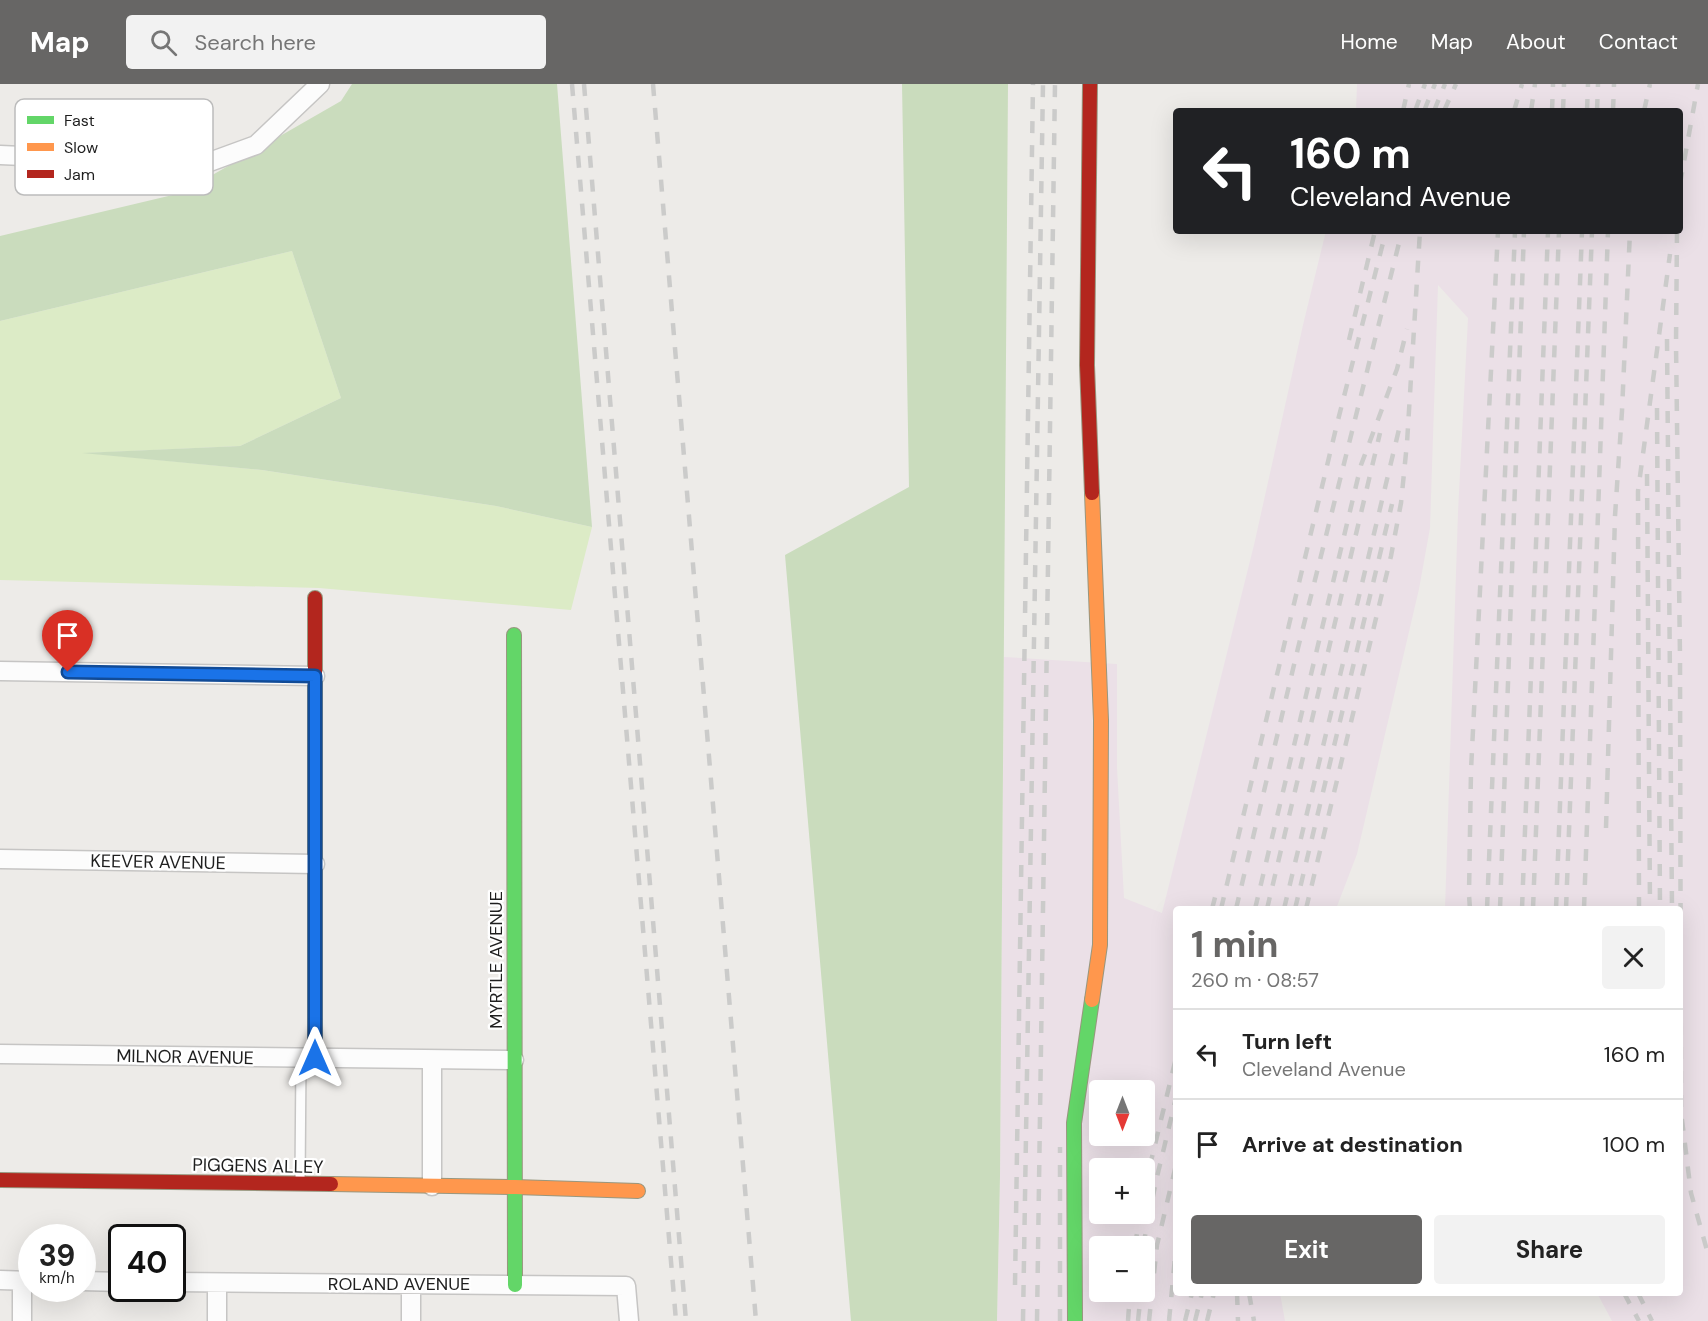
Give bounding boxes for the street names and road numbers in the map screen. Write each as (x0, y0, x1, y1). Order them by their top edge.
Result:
street label: KEEVER AVENUE (90, 849, 226, 875)
street label: MYRTLE AVENUE (484, 891, 508, 1029)
street label: MILNOR AVENUE (116, 1044, 254, 1070)
street label: PIGGENS ALLEY (192, 1153, 324, 1179)
street label: ROLAND AVENUE (328, 1272, 470, 1296)

